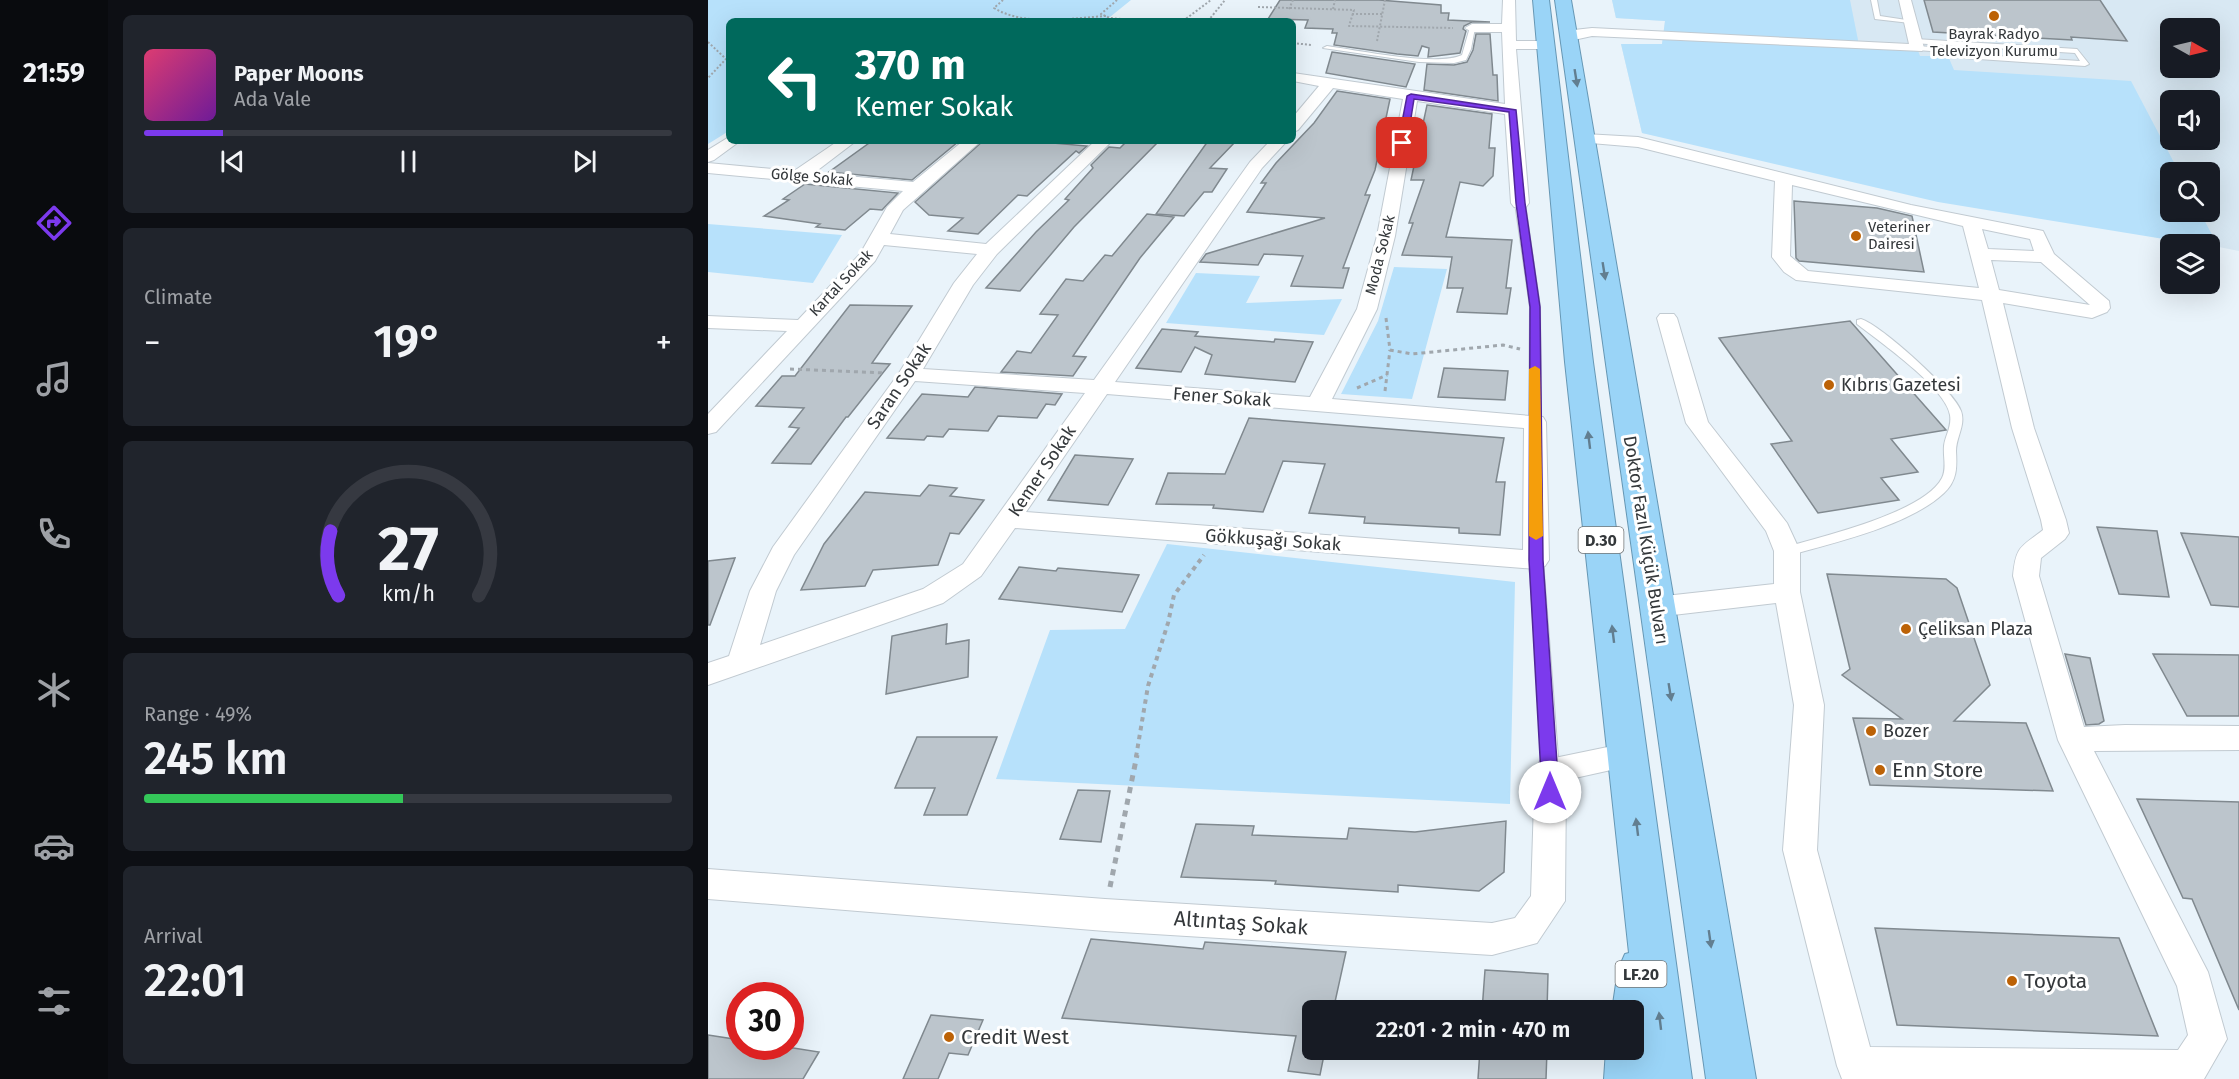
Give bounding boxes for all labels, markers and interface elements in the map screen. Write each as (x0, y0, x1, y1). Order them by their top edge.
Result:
marker: Bayrak Radyo Televizyon Kurumu (1987, 9, 2001, 23)
north arrow (2160, 18, 2220, 78)
map controls (2160, 18, 2220, 294)
place label: Bayrak Radyo Televizyon Kurumu (1930, 25, 2058, 60)
text: 370 m (855, 40, 966, 90)
icon: left (756, 42, 834, 120)
text: 21:59 (23, 57, 85, 89)
text: Paper Moons (234, 60, 364, 87)
one-way arrow (1571, 69, 1580, 88)
text: Ada Vale (234, 87, 311, 111)
button: sound (2160, 90, 2220, 150)
text: Kemer Sokak (855, 91, 1013, 123)
pin (1376, 117, 1427, 168)
icon: arrive (1385, 126, 1418, 159)
icon: previous (216, 145, 249, 178)
icon: pause (392, 145, 425, 178)
icon: next (568, 145, 601, 178)
button: search (2160, 162, 2220, 222)
street label: Gölge Sokak (770, 164, 854, 190)
icon: directions (33, 202, 75, 244)
street label: Moda Sokak (1361, 213, 1399, 297)
place label: Veteriner Dairesi (1868, 218, 1930, 253)
marker: Veteriner Dairesi (1849, 229, 1863, 243)
button: layers (2160, 234, 2220, 294)
street label: Kartal Sokak (806, 246, 877, 320)
one-way arrow (1600, 262, 1609, 281)
text: Climate (144, 285, 212, 309)
text: 19° (374, 315, 442, 369)
text: − (144, 323, 161, 363)
text: + (656, 323, 672, 363)
street label: Saran Sokak (862, 338, 936, 433)
icon: music (33, 358, 75, 400)
place label: Kıbrıs Gazetesi (1841, 374, 1961, 396)
marker: Kıbrıs Gazetesi (1822, 378, 1836, 392)
street label: Fener Sokak (1172, 383, 1273, 411)
street label: Kemer Sokak (1003, 421, 1081, 521)
one-way arrow (1584, 431, 1593, 450)
street label: Doktor Fazıl Küçük Bulvarı (1619, 434, 1673, 646)
icon: phone (33, 513, 75, 555)
text: 27 (378, 513, 438, 588)
street label: Gökkuşağı Sokak (1204, 524, 1342, 556)
road number: D.30 (1578, 527, 1624, 553)
text: km/h (381, 582, 435, 608)
place label: Çeliksan Plaza (1918, 618, 2033, 640)
marker: Çeliksan Plaza (1899, 622, 1913, 636)
one-way arrow (1608, 624, 1617, 643)
icon: climate (33, 669, 75, 711)
one-way arrow (1665, 683, 1674, 702)
text: Range · 49% (144, 702, 252, 726)
place label: Bozer (1883, 720, 1929, 742)
marker: Bozer (1864, 724, 1878, 738)
text: 245 km (144, 732, 288, 786)
place label: Enn Store (1892, 757, 1983, 783)
position arrow (1518, 760, 1582, 824)
marker: Enn Store (1873, 763, 1887, 777)
one-way arrow (1632, 818, 1641, 837)
icon: car (33, 825, 75, 867)
street label: Altıntaş Sokak (1173, 905, 1309, 941)
text: Arrival (144, 924, 203, 948)
one-way arrow (1705, 929, 1714, 948)
text: 22:01 (144, 954, 246, 1008)
road number: LF.20 (1616, 961, 1666, 987)
place label: Toyota (2024, 968, 2087, 994)
marker: Toyota (2005, 974, 2019, 988)
icon: filters (33, 980, 75, 1022)
speed limit sign: 30 (726, 982, 804, 1060)
one-way arrow (1655, 1011, 1665, 1030)
text: 22:01 · 2 min · 470 m (1376, 1016, 1570, 1043)
place label: Credit West (961, 1024, 1069, 1050)
marker: Credit West (942, 1030, 956, 1044)

